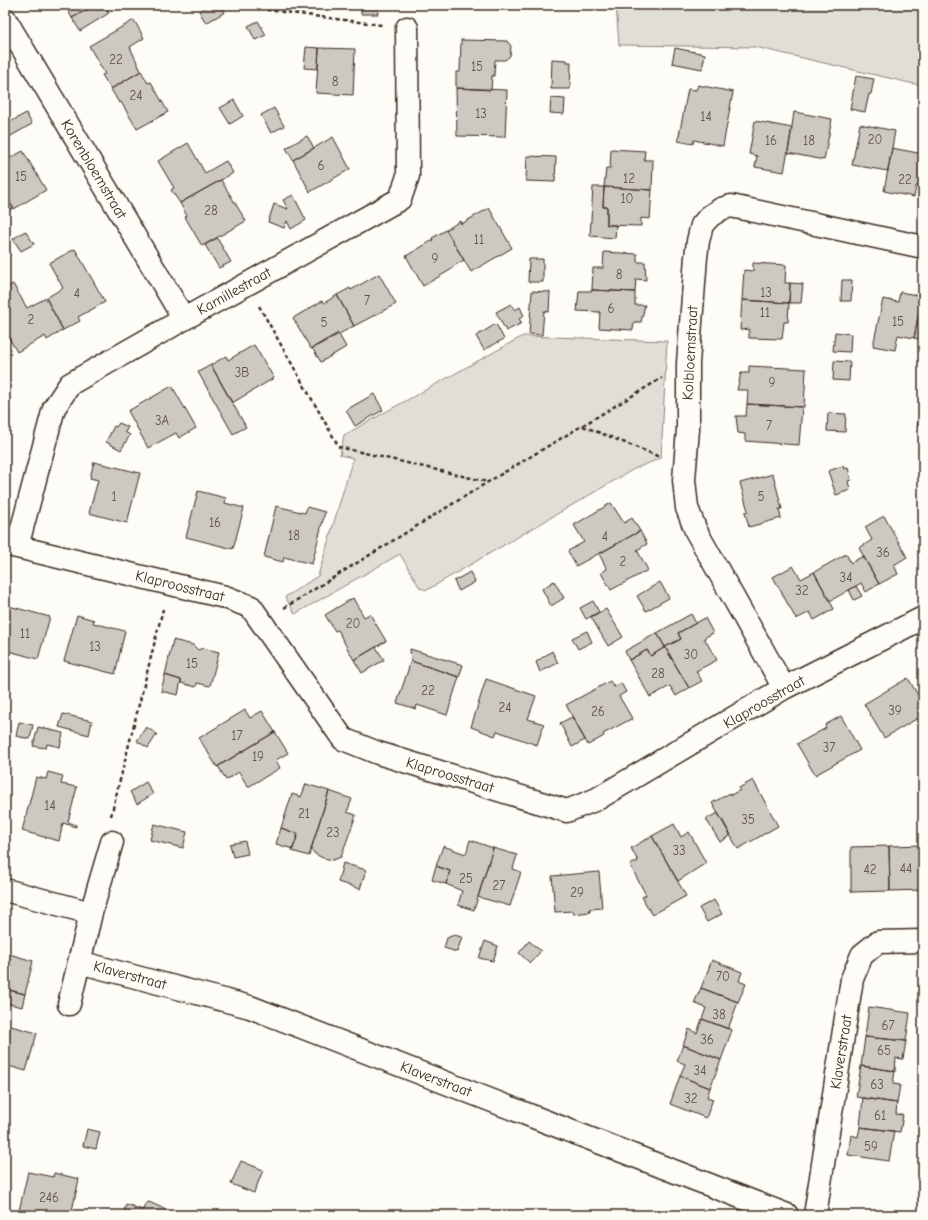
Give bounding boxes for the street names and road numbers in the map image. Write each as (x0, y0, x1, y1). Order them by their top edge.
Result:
street label: Korenbloemstraat (57, 116, 131, 223)
street label: Kamillestraat (194, 263, 275, 319)
street label: Kolbloemstraat (679, 305, 702, 401)
street label: Klaproosstraat (134, 566, 227, 606)
street label: Klaproosstraat (720, 671, 809, 733)
street label: Klaproosstraat (404, 753, 497, 797)
street label: Klaverstraat (92, 957, 169, 994)
street label: Klaverstraat (826, 1013, 856, 1090)
street label: Klaverstraat (398, 1057, 475, 1101)

